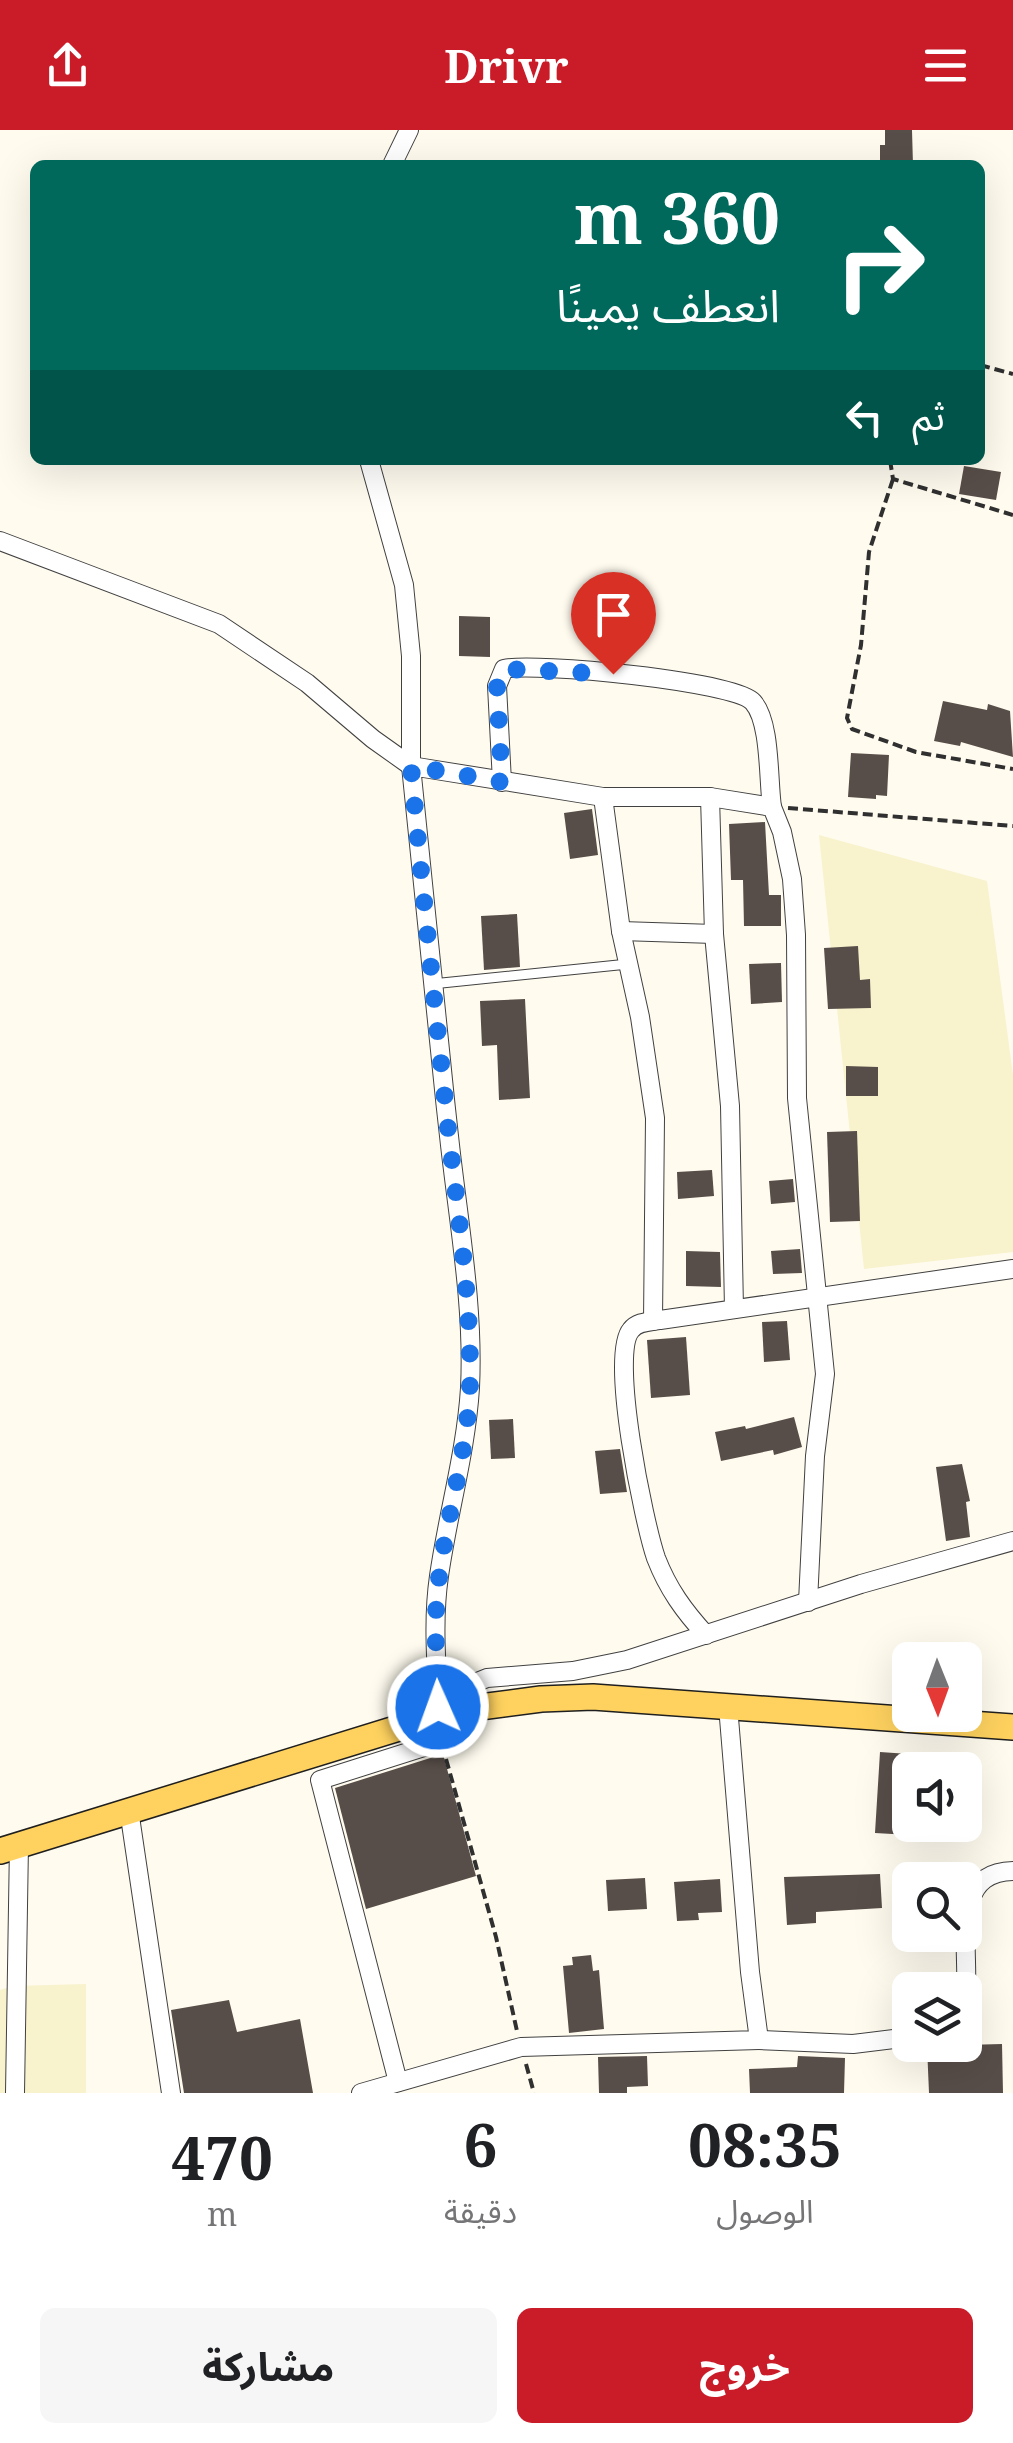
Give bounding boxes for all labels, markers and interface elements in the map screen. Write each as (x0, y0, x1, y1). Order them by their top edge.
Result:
text: Drivr (444, 35, 569, 96)
icon: share (40, 38, 95, 93)
icon: menu (918, 38, 973, 93)
text: 360 m (574, 169, 780, 265)
icon: right (815, 200, 945, 330)
text: انعطف يمينًا (556, 274, 780, 335)
text: ثم (912, 389, 945, 441)
icon: left (837, 390, 892, 445)
pin (571, 572, 656, 675)
icon: arrive (586, 587, 641, 642)
north arrow (892, 1642, 982, 1732)
map controls (892, 1642, 982, 2062)
position arrow (386, 1655, 490, 1759)
button: sound (892, 1752, 982, 1842)
button: search (892, 1862, 982, 1952)
button: layers (892, 1972, 982, 2062)
text: 6 (464, 2103, 497, 2185)
text: 08:35 (688, 2103, 842, 2185)
text: 470 (171, 2116, 273, 2198)
text: دقيقة (444, 2189, 517, 2232)
text: الوصول (716, 2189, 814, 2232)
text: m (207, 2192, 237, 2235)
button: مشاركة (40, 2308, 497, 2423)
button: خروج (517, 2308, 973, 2423)

